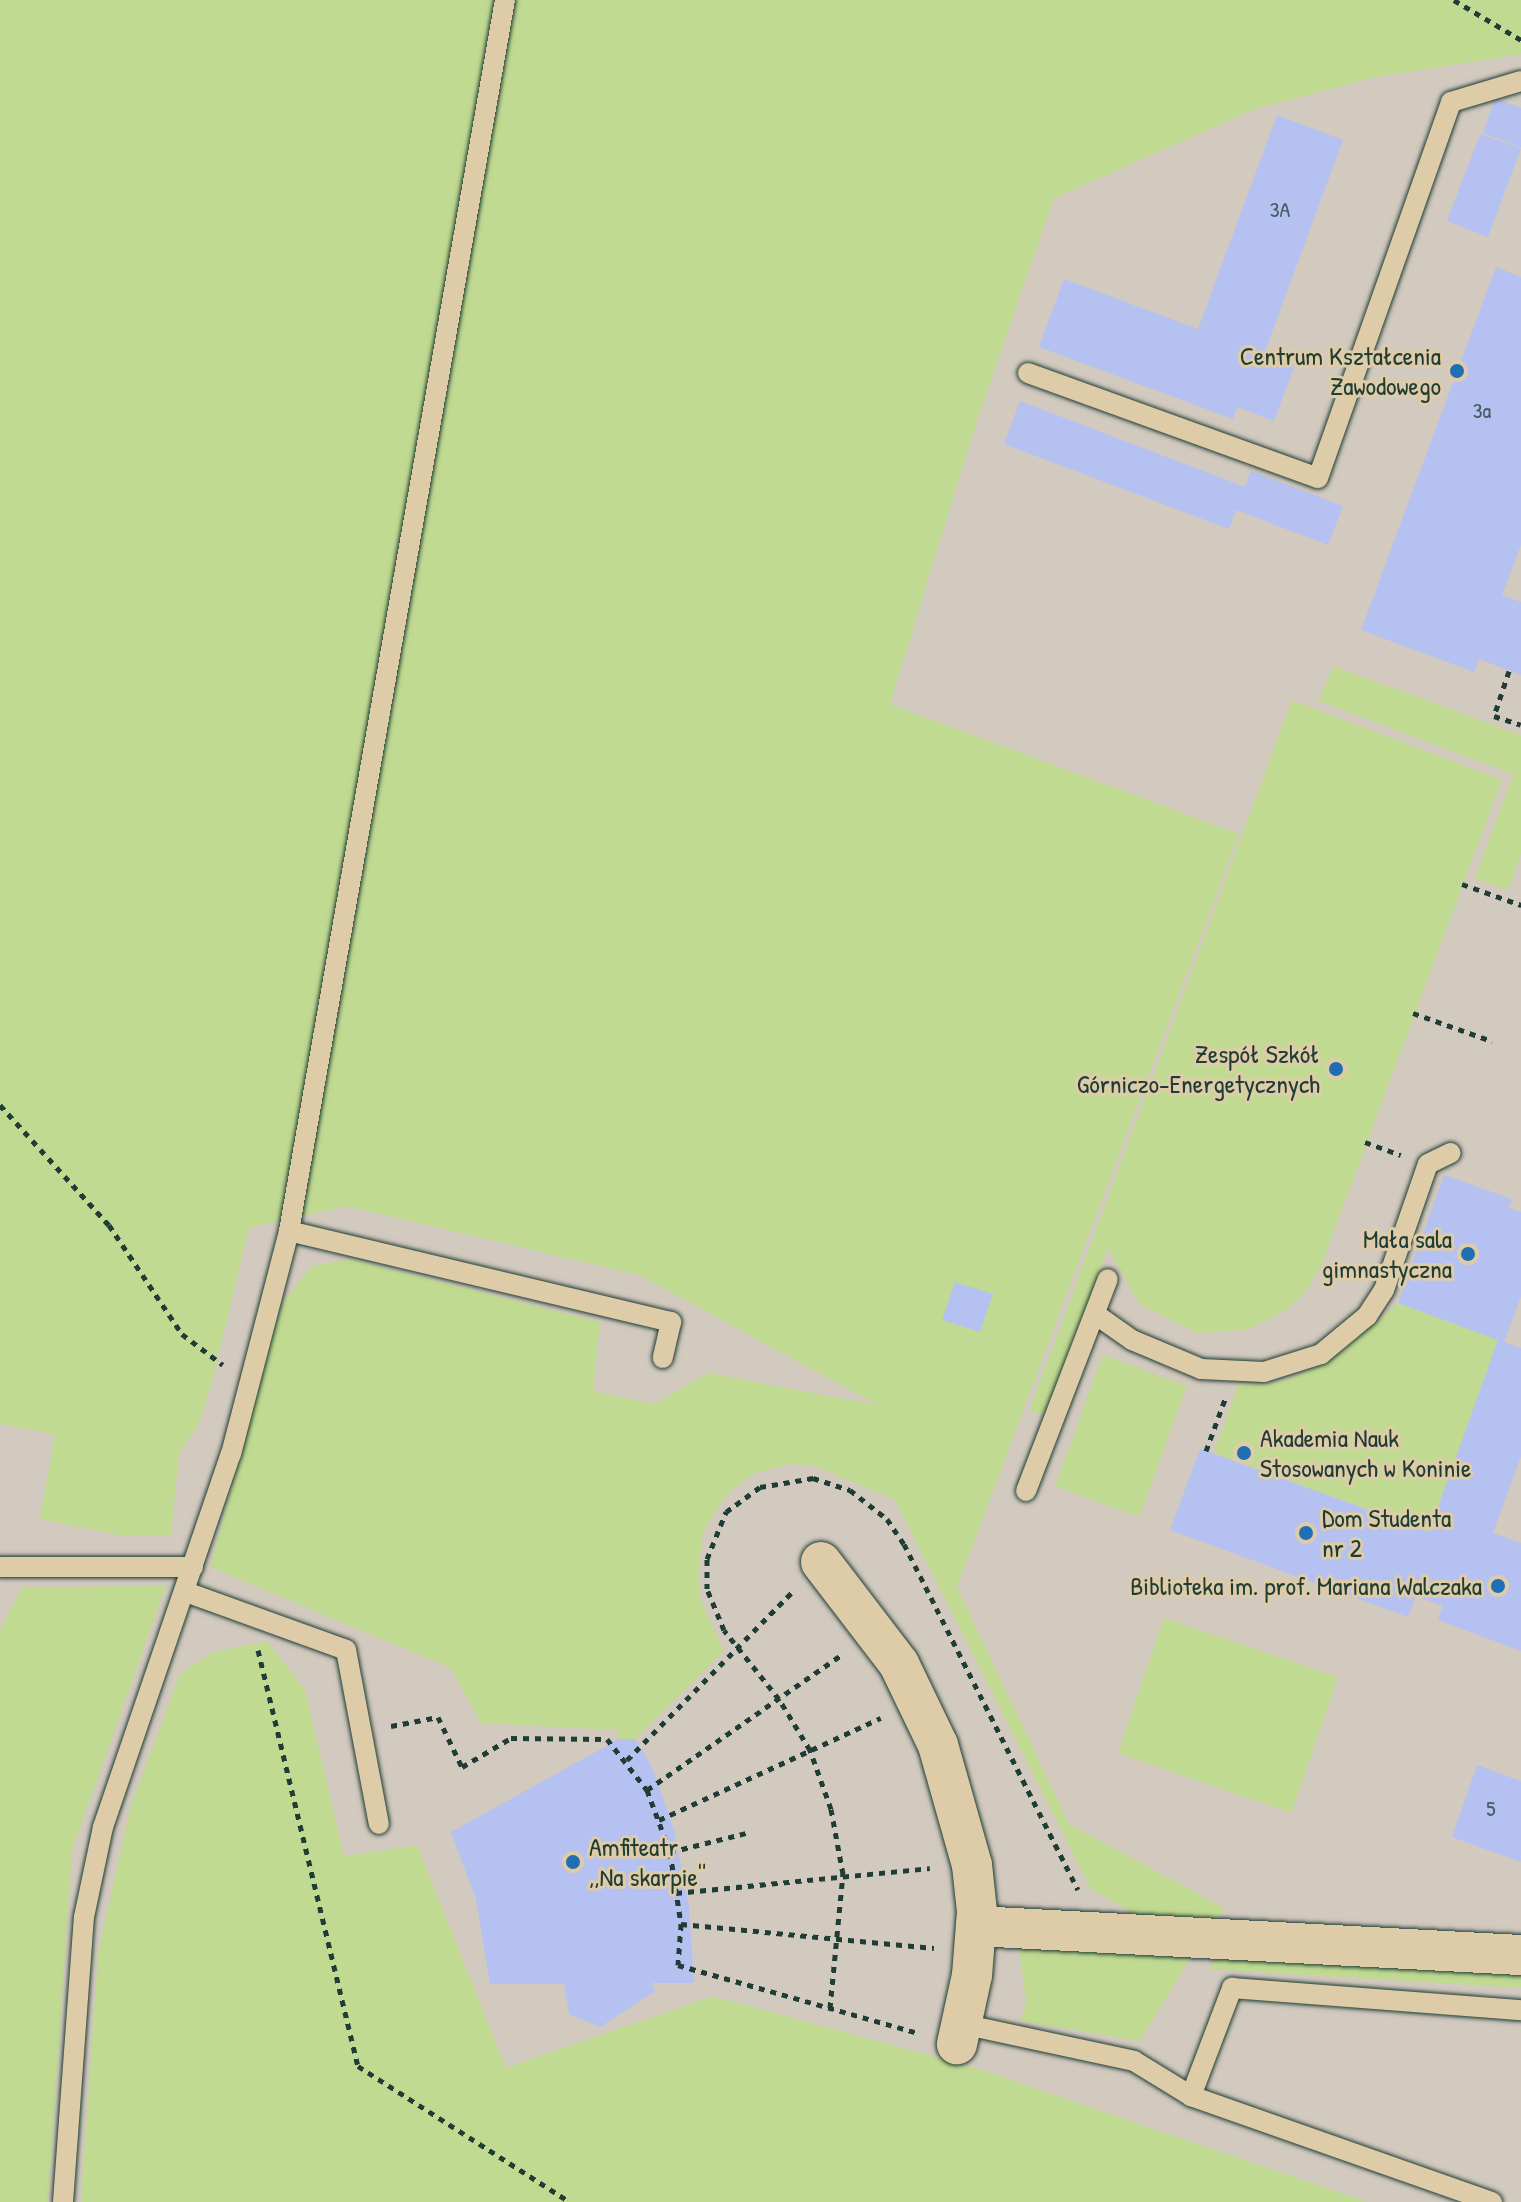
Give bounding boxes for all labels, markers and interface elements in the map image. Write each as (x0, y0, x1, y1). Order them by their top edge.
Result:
house number: 3A (1270, 197, 1290, 223)
place label: Centrum Kształcenia Zawodowego (1240, 340, 1441, 402)
marker: Centrum Kształcenia Zawodowego (1448, 362, 1466, 380)
house number: 3a (1473, 398, 1491, 424)
place label: Zespół Szkół Górniczo-Energetycznych (1077, 1038, 1320, 1100)
marker: Zespół Szkół Górniczo-Energetycznych (1327, 1060, 1345, 1078)
place label: Mała sala gimnastyczna (1322, 1223, 1452, 1284)
marker: Mała sala gimnastyczna (1459, 1245, 1477, 1263)
place label: Akademia Nauk Stosowanych w Koninie (1260, 1422, 1471, 1484)
marker: Akademia Nauk Stosowanych w Koninie (1235, 1444, 1253, 1462)
place label: Dom Studenta nr 2 (1322, 1502, 1451, 1564)
marker: Dom Studenta nr 2 (1297, 1524, 1315, 1542)
place label: Biblioteka im. prof. Mariana Walczaka (1130, 1570, 1482, 1602)
marker: Biblioteka im. prof. Mariana Walczaka (1489, 1577, 1507, 1595)
house number: 5 (1486, 1796, 1496, 1822)
place label: Amfiteatr ,,Na skarpie'' (589, 1831, 706, 1892)
marker: Amfiteatr ,,Na skarpie'' (564, 1853, 582, 1871)

